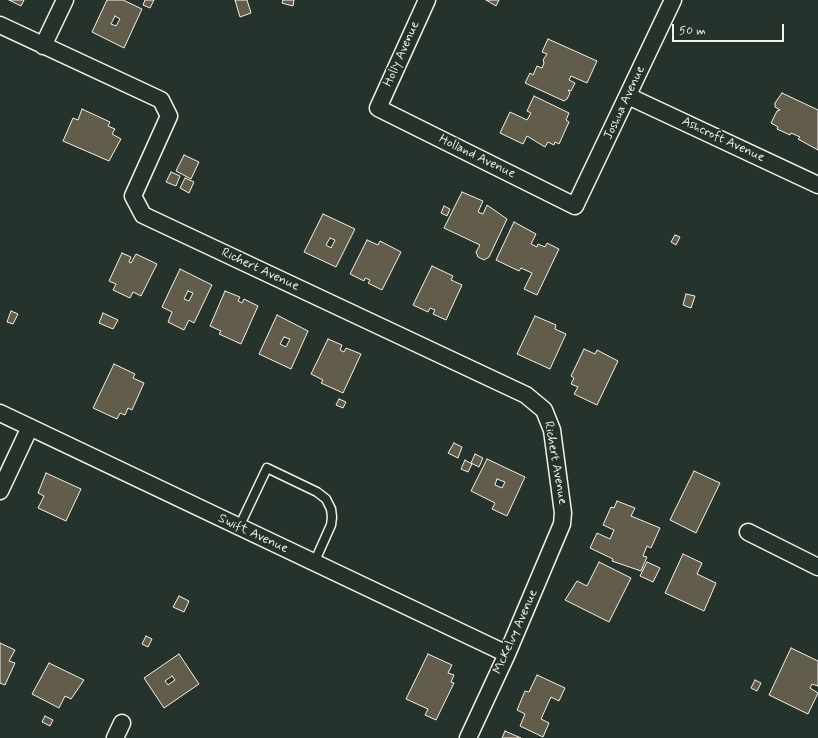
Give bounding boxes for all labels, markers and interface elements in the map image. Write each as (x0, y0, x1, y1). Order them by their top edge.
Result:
scale bar (674, 16, 786, 42)
street label: Holly Avenue (381, 19, 423, 89)
text: 50 m (679, 23, 706, 39)
street label: Joshua Avenue (601, 64, 649, 142)
street label: Ashcroft Avenue (679, 114, 767, 166)
street label: Holland Avenue (436, 132, 518, 182)
street label: Richert Avenue (219, 245, 301, 295)
street label: Richert Avenue (540, 420, 570, 506)
street label: Swift Avenue (215, 511, 291, 557)
street label: McKelvy Avenue (490, 587, 542, 677)

